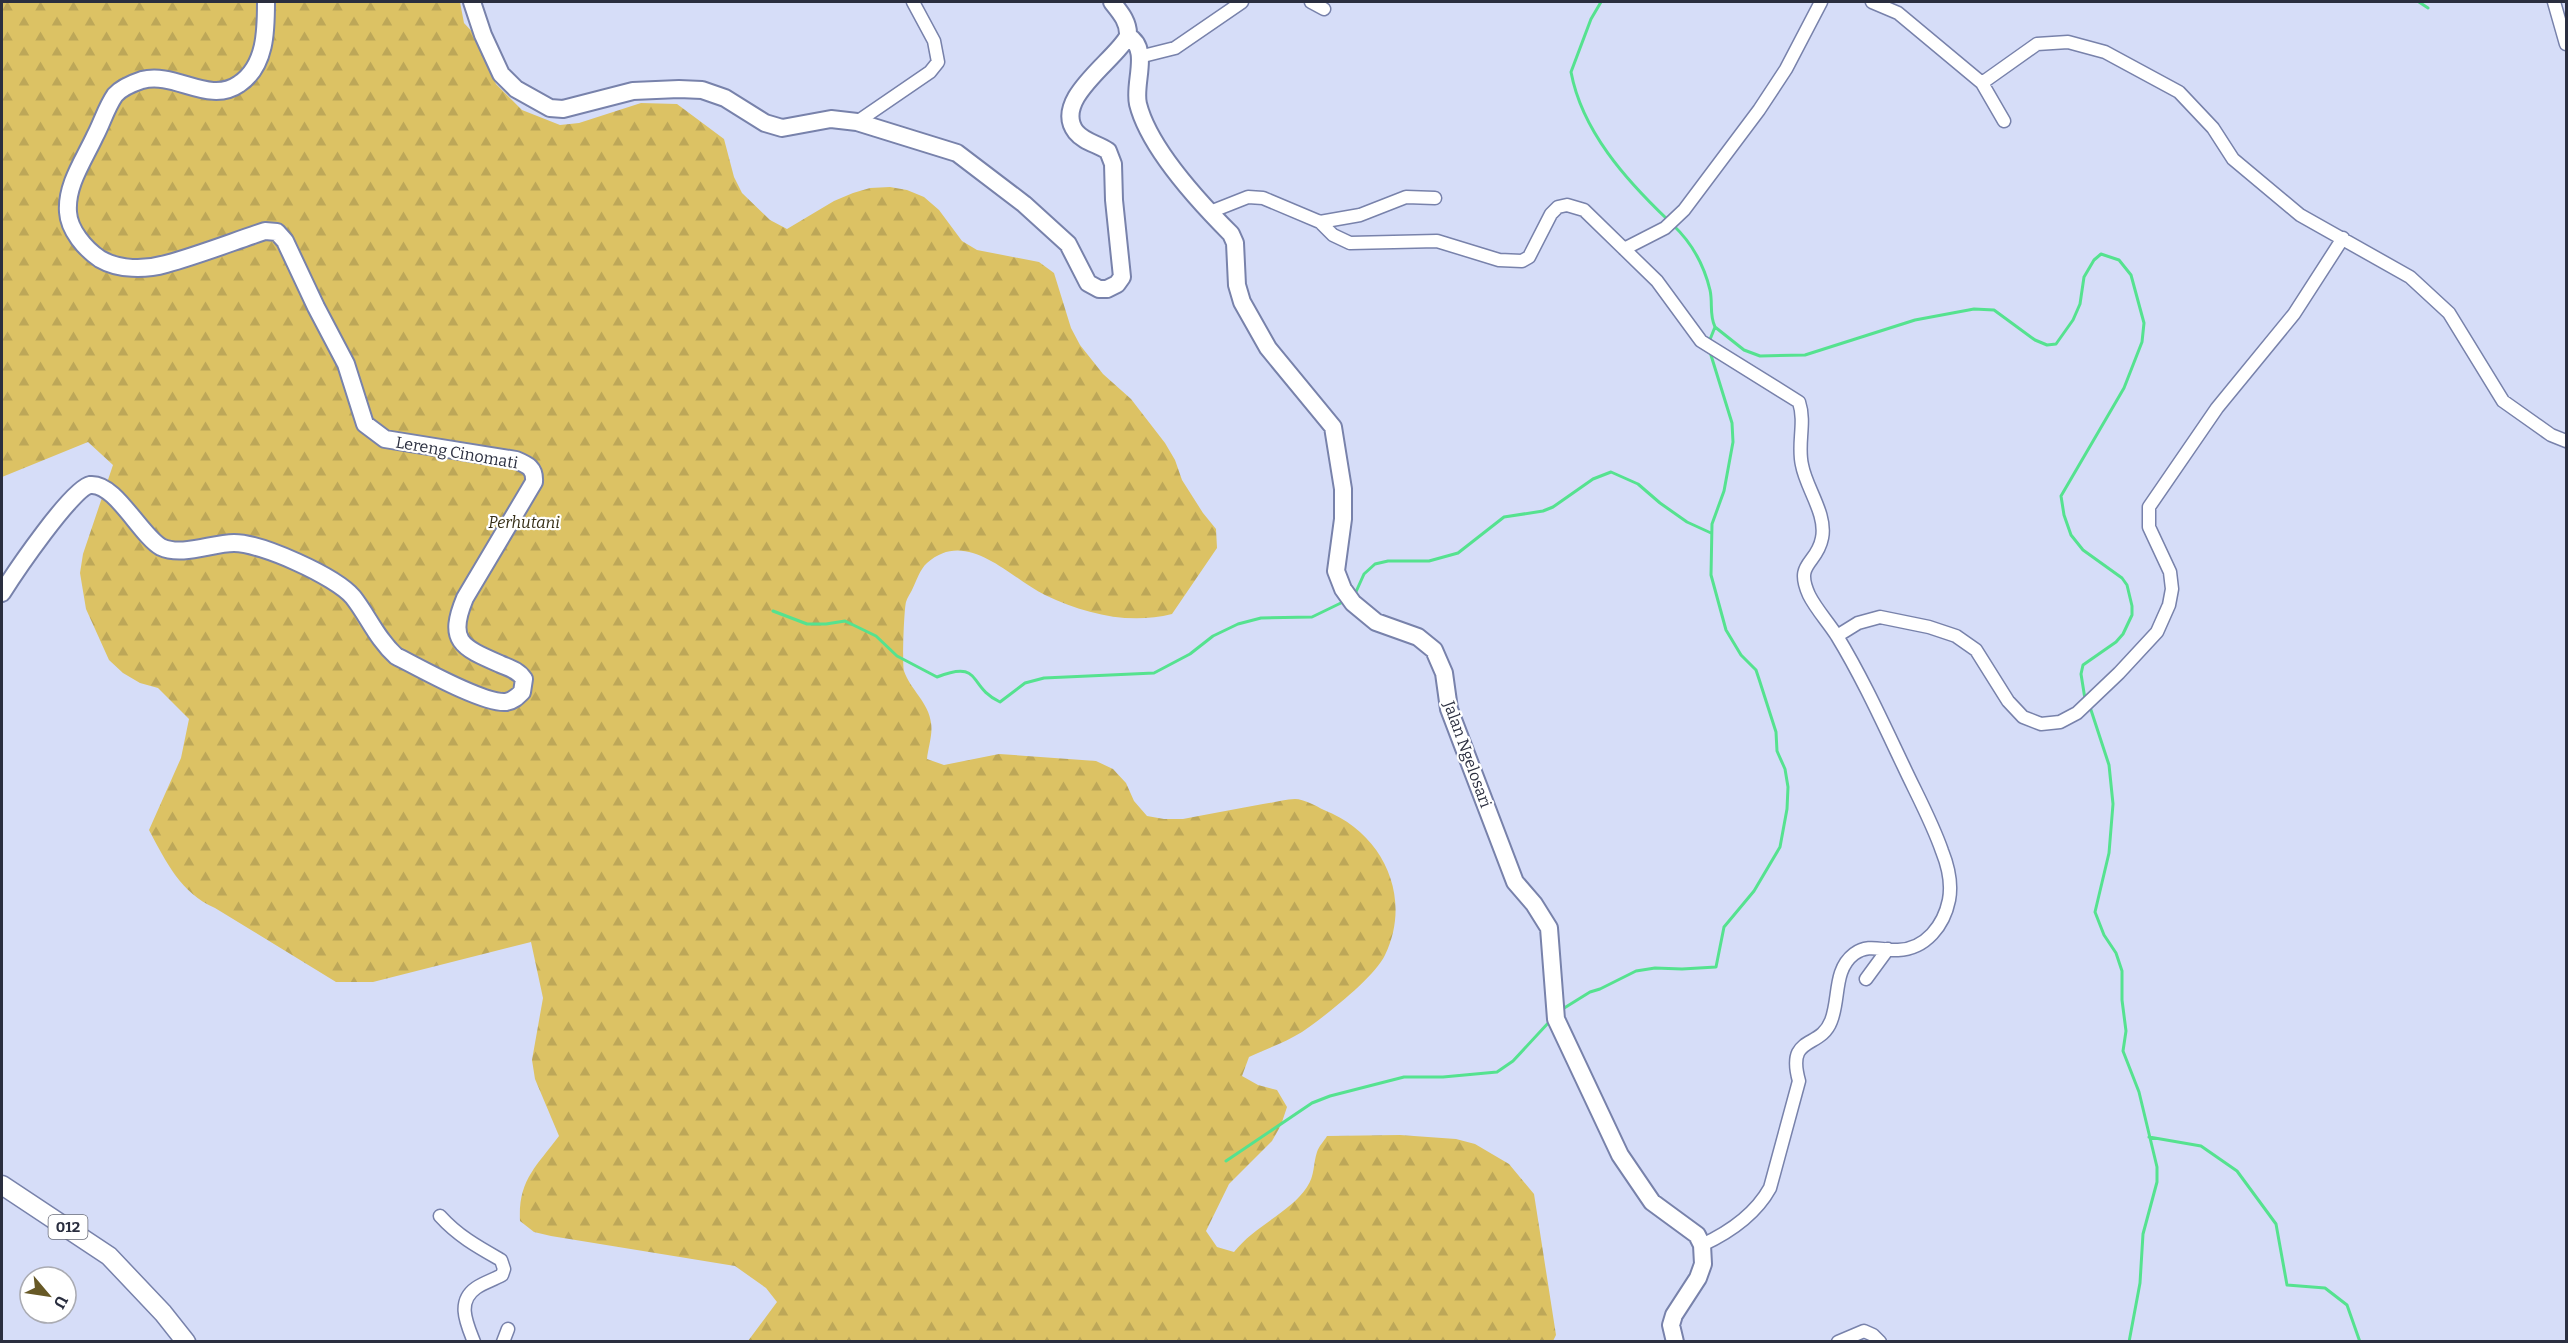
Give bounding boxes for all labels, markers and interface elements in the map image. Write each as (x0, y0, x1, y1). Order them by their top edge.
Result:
street label: Lereng Cinomati (394, 432, 520, 473)
park label: Perhutani (488, 513, 560, 532)
street label: Jalan Ngelosari (1439, 697, 1496, 810)
road number: 012 (48, 1215, 88, 1239)
north arrow (18, 1265, 78, 1325)
text: U (49, 1292, 72, 1312)

